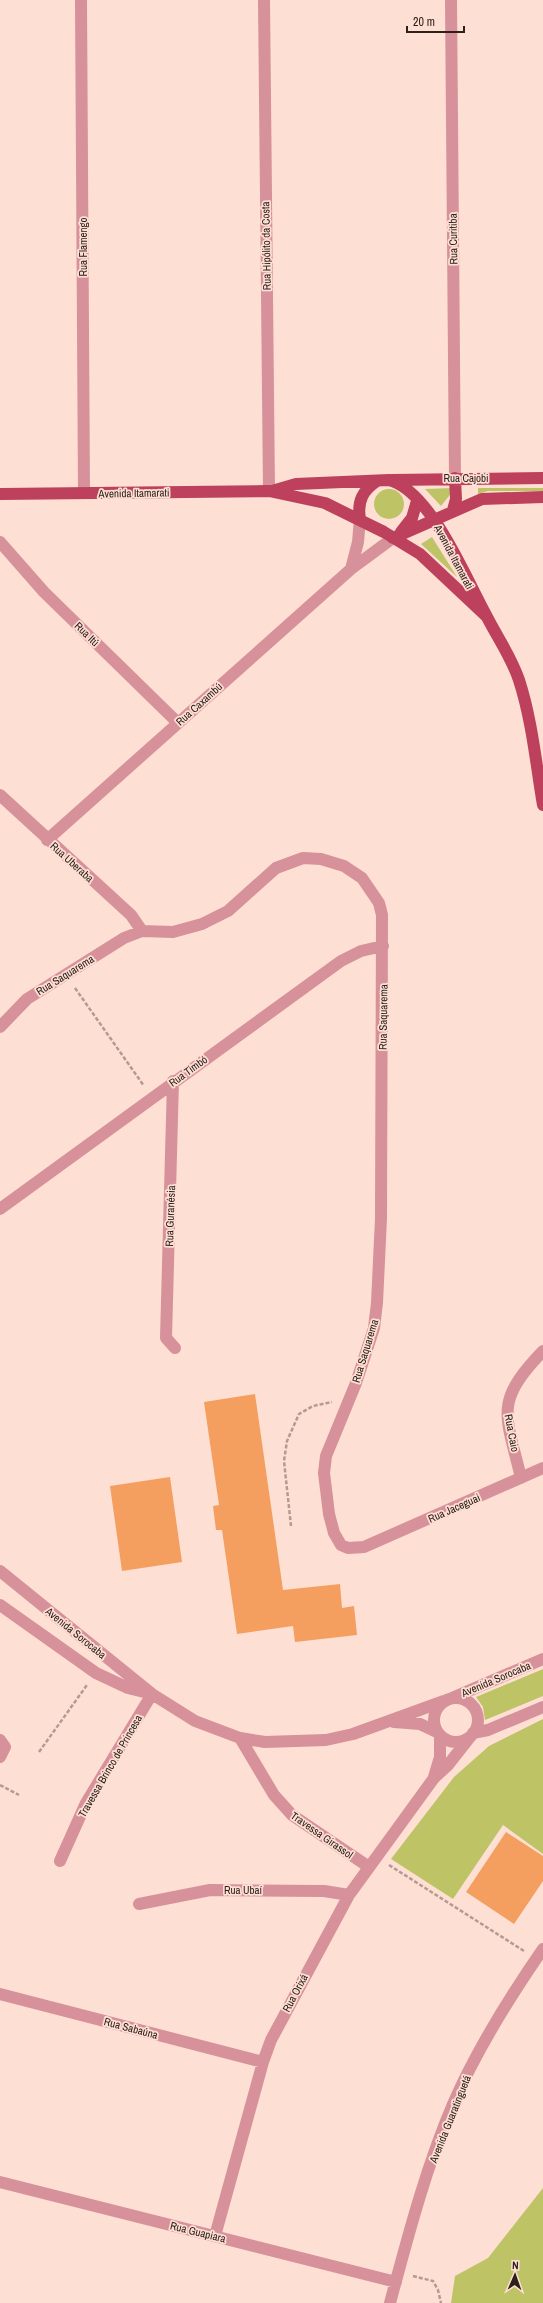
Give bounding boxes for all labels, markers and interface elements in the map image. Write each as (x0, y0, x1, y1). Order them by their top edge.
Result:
scale bar (407, 8, 464, 34)
text: 20 m (413, 14, 435, 30)
street label: Rua Hipólito da Costa (258, 202, 274, 290)
street label: Rua Curitiba (446, 213, 460, 265)
street label: Rua Flamengo (76, 217, 90, 277)
street label: Rua Cajobi (443, 471, 489, 485)
street label: Avenida Itamarati (97, 485, 170, 501)
street label: Avenida Itamarati (431, 521, 477, 592)
street label: Rua Itú (72, 619, 102, 649)
street label: Rua Caxambú (173, 680, 225, 728)
street label: Rua Uberaba (47, 839, 97, 885)
street label: Rua Saquarema (33, 952, 97, 998)
street label: Rua Saquarema (375, 984, 391, 1050)
street label: Rua Timbó (166, 1052, 210, 1090)
street label: Rua Guranésia (162, 1185, 178, 1247)
street label: Rua Saquarema (349, 1318, 381, 1384)
street label: Rua Caio (501, 1413, 523, 1453)
street label: Rua Jaceguai (426, 1490, 482, 1526)
street label: Avenida Sorocaba (42, 1604, 109, 1662)
street label: Avenida Sorocaba (458, 1658, 533, 1700)
street label: Travessa Brinco de Princesa (75, 1712, 145, 1820)
street label: Travessa Girassol (288, 1808, 356, 1862)
street label: Rua Ubaí (224, 1883, 263, 1897)
street label: Rua Orixá (279, 1972, 311, 2014)
street label: Rua Sabaúna (103, 2014, 159, 2042)
street label: Avenida Guaratinguetá (426, 2073, 474, 2166)
street label: Rua Guapiara (169, 2218, 227, 2246)
north arrow (495, 2255, 535, 2295)
text: N (512, 2258, 519, 2272)

